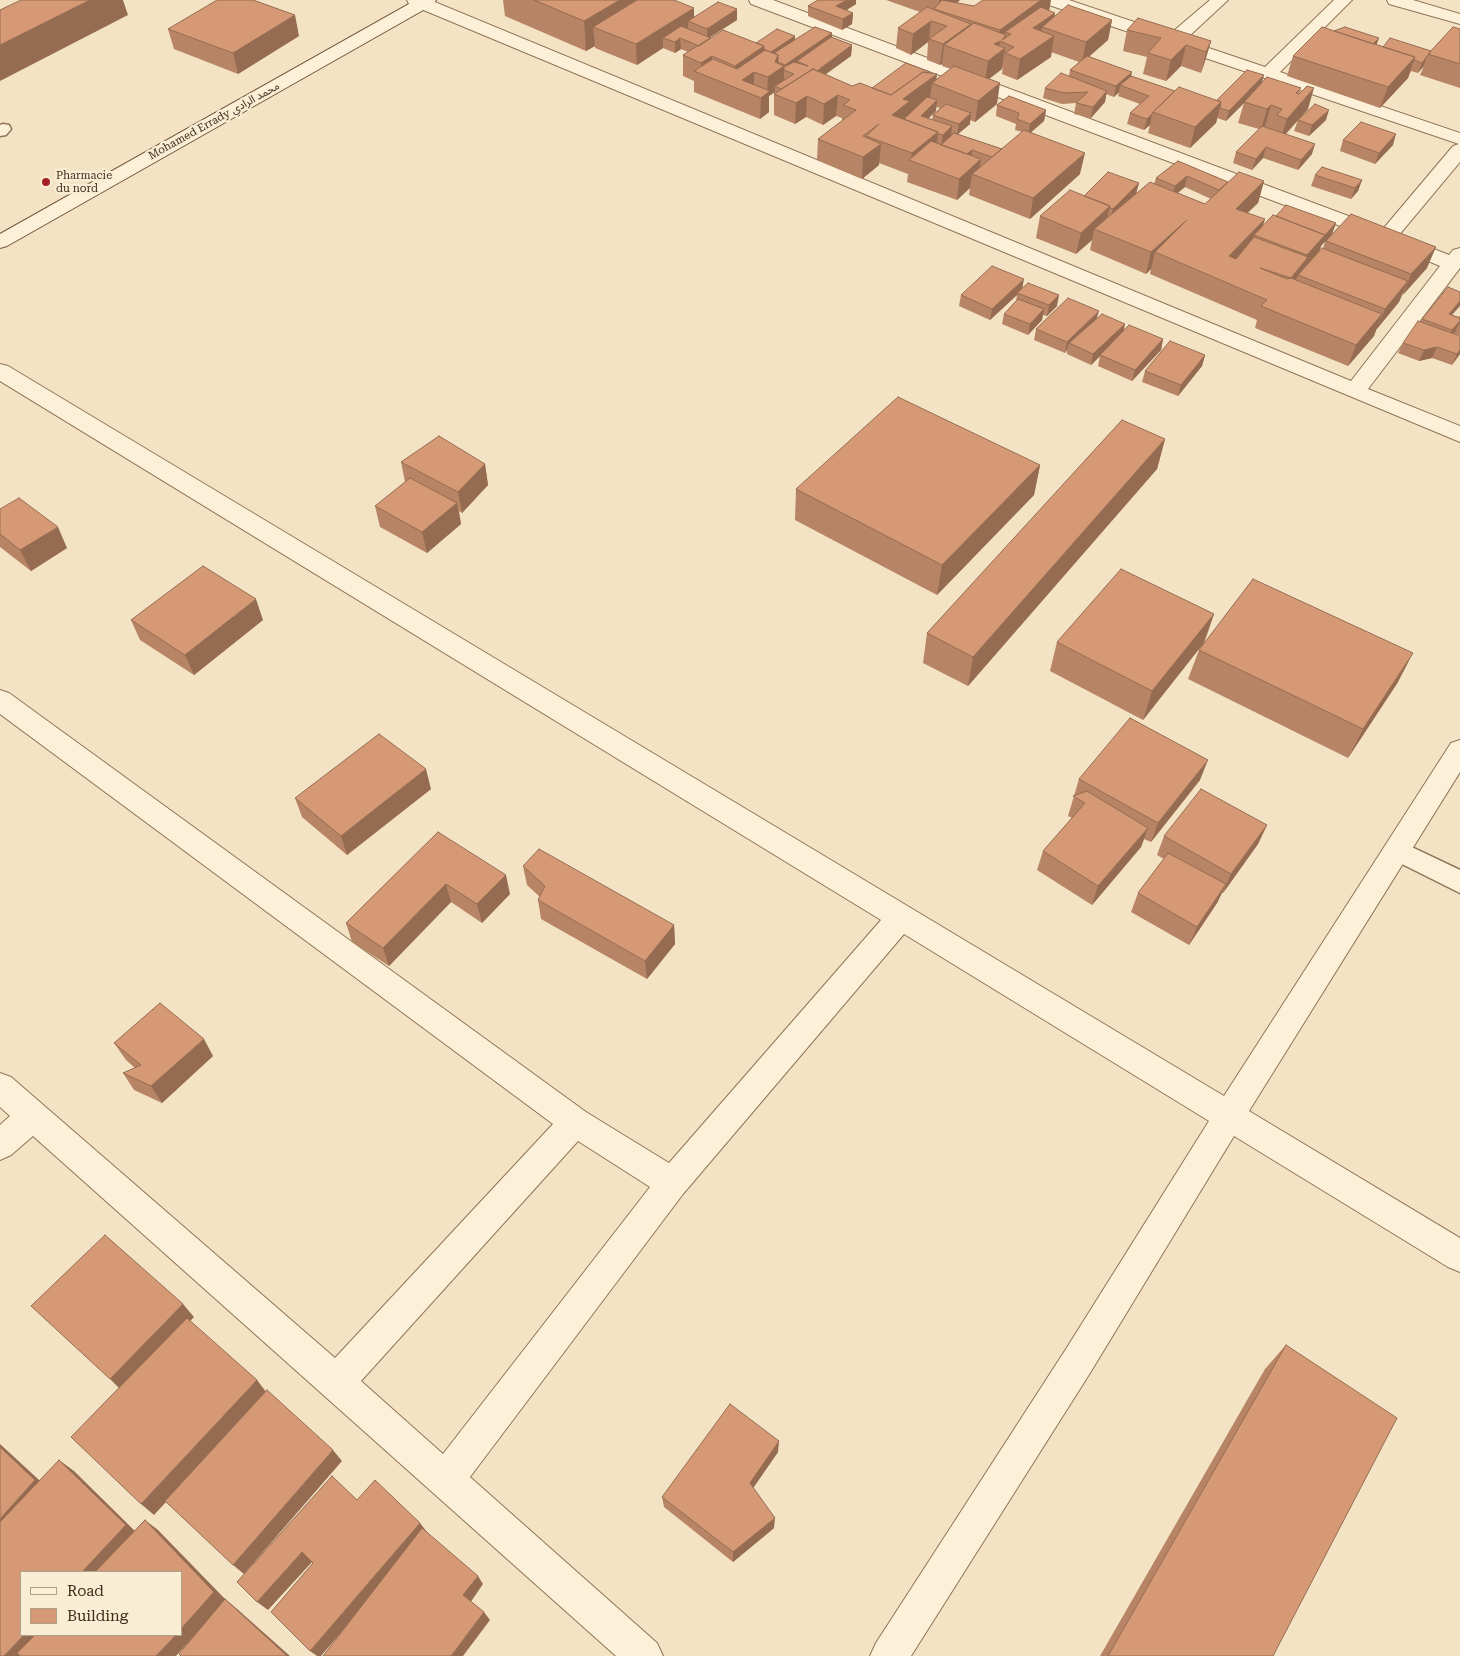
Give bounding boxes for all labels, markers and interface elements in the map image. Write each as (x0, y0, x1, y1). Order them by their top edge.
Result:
street label: Mohamed Errady محمد الرادي (146, 79, 282, 163)
place label: Pharmacie du nord (56, 169, 112, 195)
marker: Pharmacie du nord (40, 176, 52, 188)
legend (20, 1571, 182, 1636)
text: Road (67, 1582, 104, 1600)
text: Building (67, 1607, 128, 1625)

